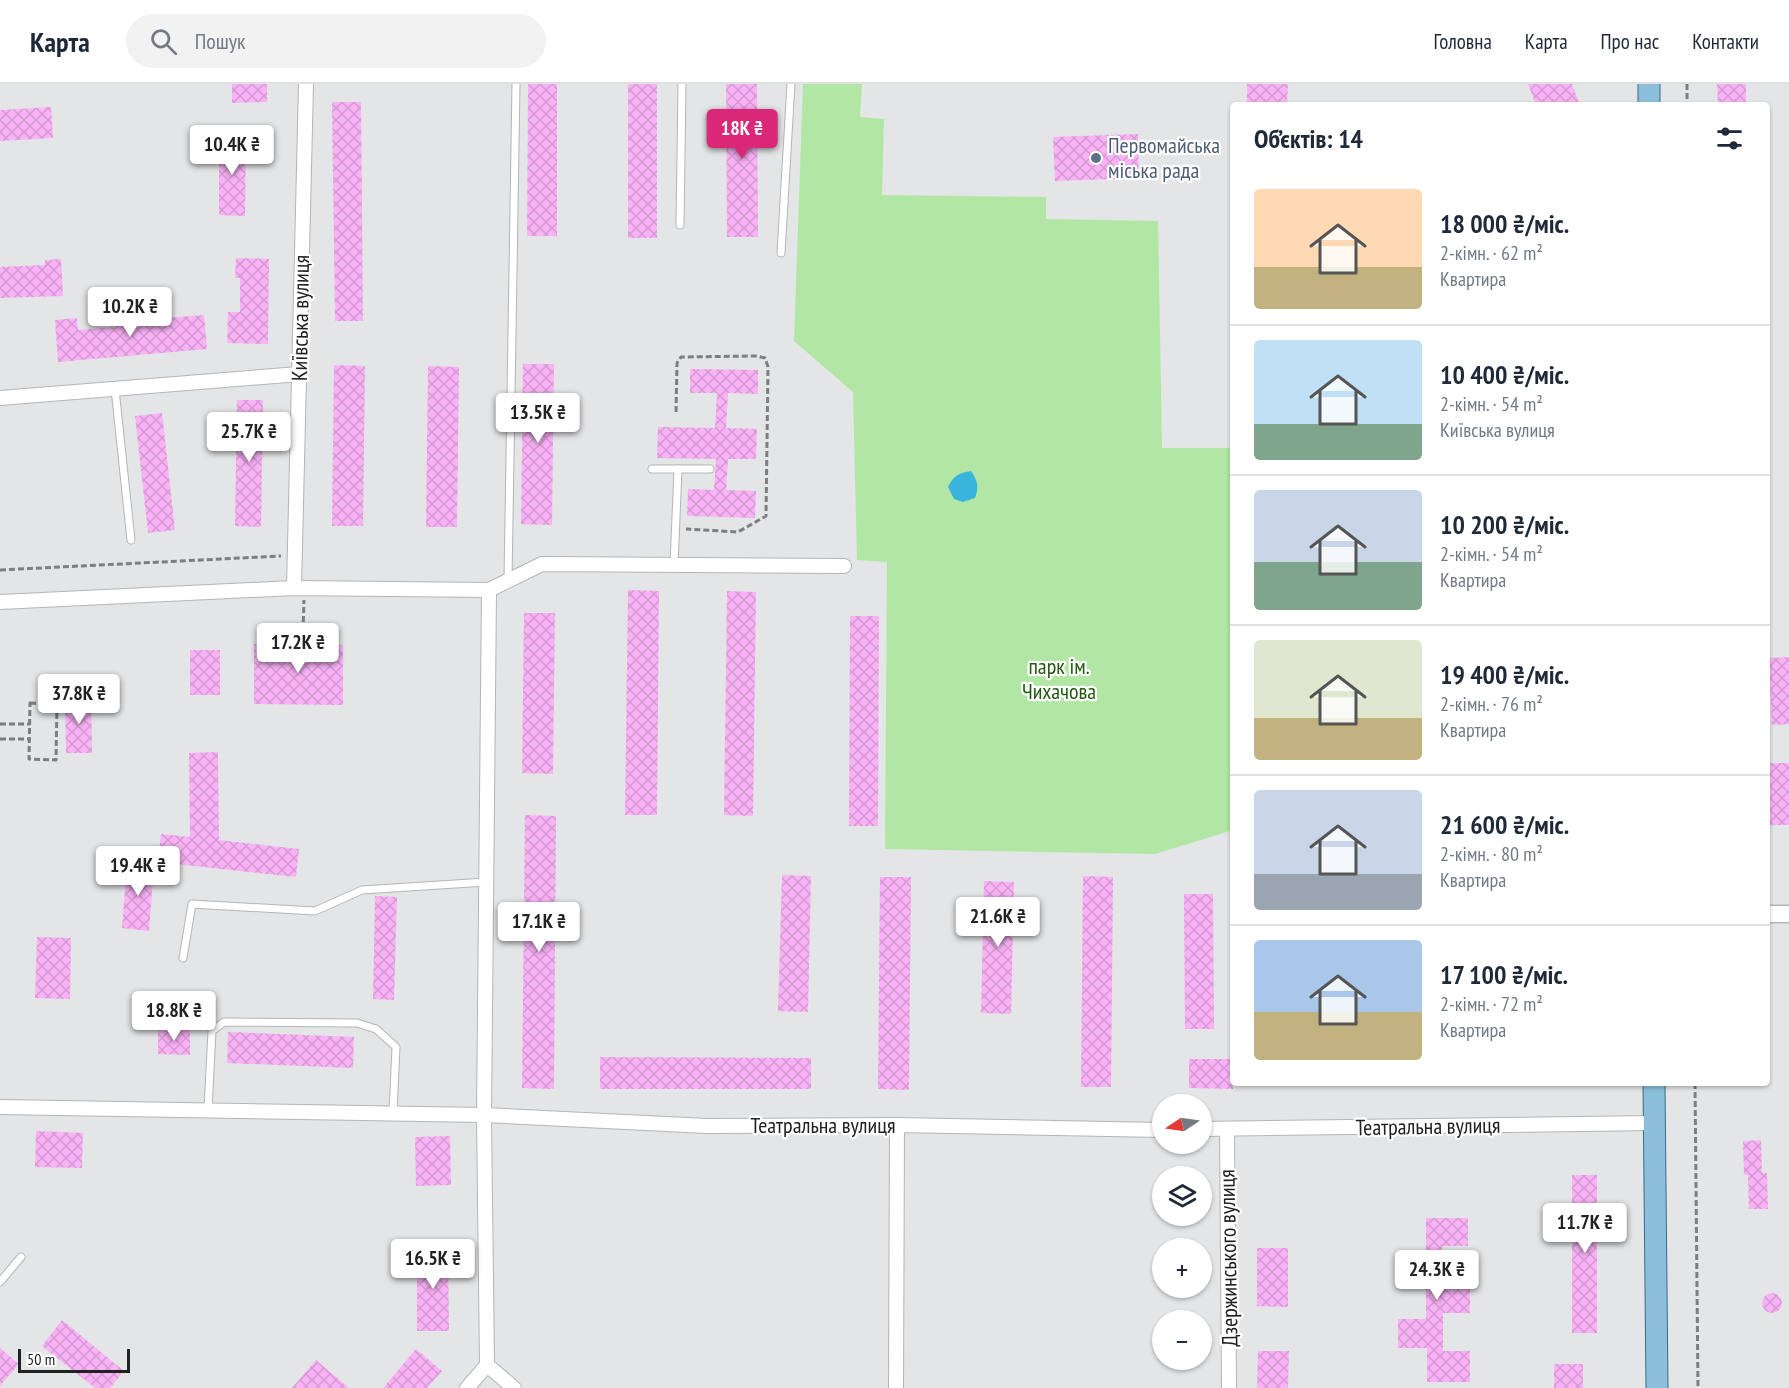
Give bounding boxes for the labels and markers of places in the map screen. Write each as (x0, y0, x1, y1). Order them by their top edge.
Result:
pin: 18K ₴ (700, 109, 784, 160)
pin: 10.4K ₴ (177, 125, 287, 176)
place label: Первомайська міська рада (1108, 131, 1220, 184)
marker: Первомайська міська рада (1089, 151, 1103, 165)
pin: 10.2K ₴ (75, 287, 185, 338)
pin: 13.5K ₴ (483, 393, 593, 444)
pin: 25.7K ₴ (194, 412, 304, 463)
pin: 17.2K ₴ (243, 623, 353, 674)
pin: 37.8K ₴ (24, 674, 134, 725)
pin: 19.4K ₴ (83, 846, 193, 897)
pin: 21.6K ₴ (943, 897, 1053, 948)
pin: 17.1K ₴ (484, 902, 594, 953)
pin: 18.8K ₴ (119, 991, 229, 1042)
pin: 11.7K ₴ (1530, 1203, 1640, 1254)
pin: 16.5K ₴ (378, 1239, 488, 1290)
pin: 24.3K ₴ (1382, 1250, 1492, 1301)

